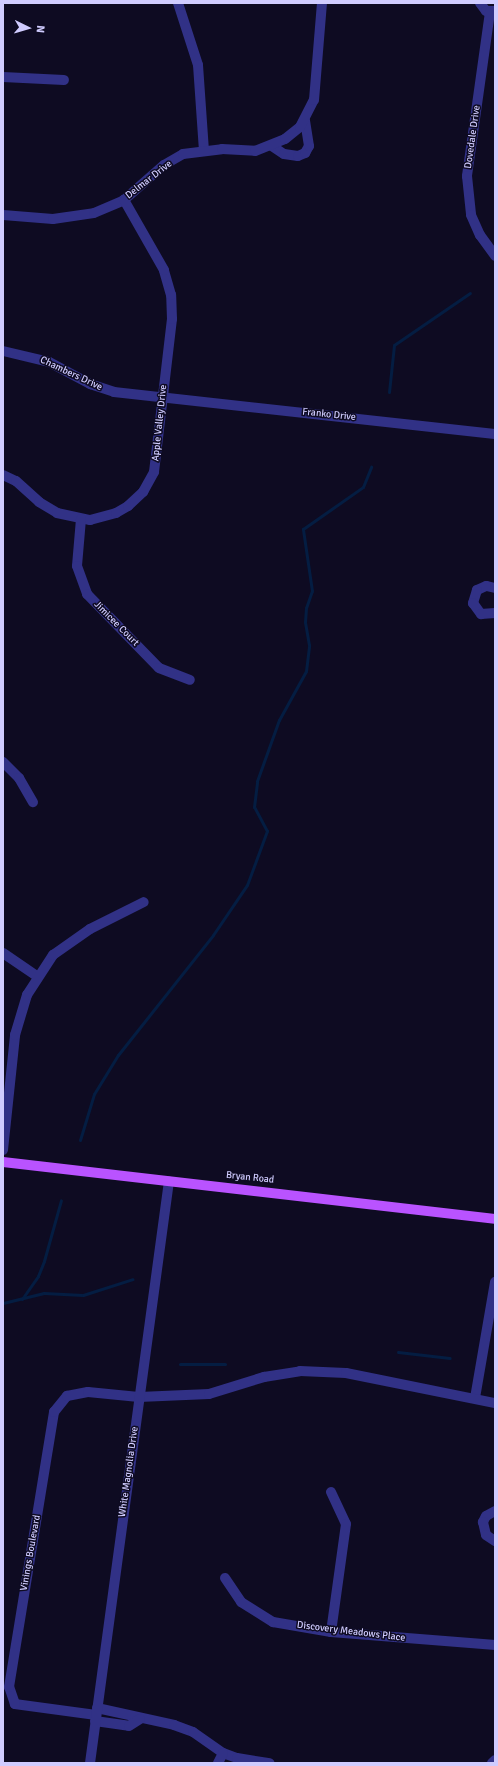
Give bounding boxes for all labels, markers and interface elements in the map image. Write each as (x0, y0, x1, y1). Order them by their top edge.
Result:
north arrow (8, 8, 48, 48)
text: N (34, 25, 47, 33)
street label: Dovedale Drive (463, 105, 483, 169)
street label: Delmar Drive (123, 158, 175, 202)
street label: Chambers Drive (38, 354, 104, 394)
street label: Apple Valley Drive (150, 384, 170, 462)
street label: Franko Drive (302, 406, 356, 424)
street label: Jimicee Court (91, 599, 141, 649)
street label: Bryan Road (225, 1169, 275, 1187)
street label: White Magnolia Drive (117, 1426, 141, 1518)
street label: Vinings Boulevard (18, 1514, 44, 1592)
street label: Discovery Meadows Place (296, 1619, 406, 1645)

